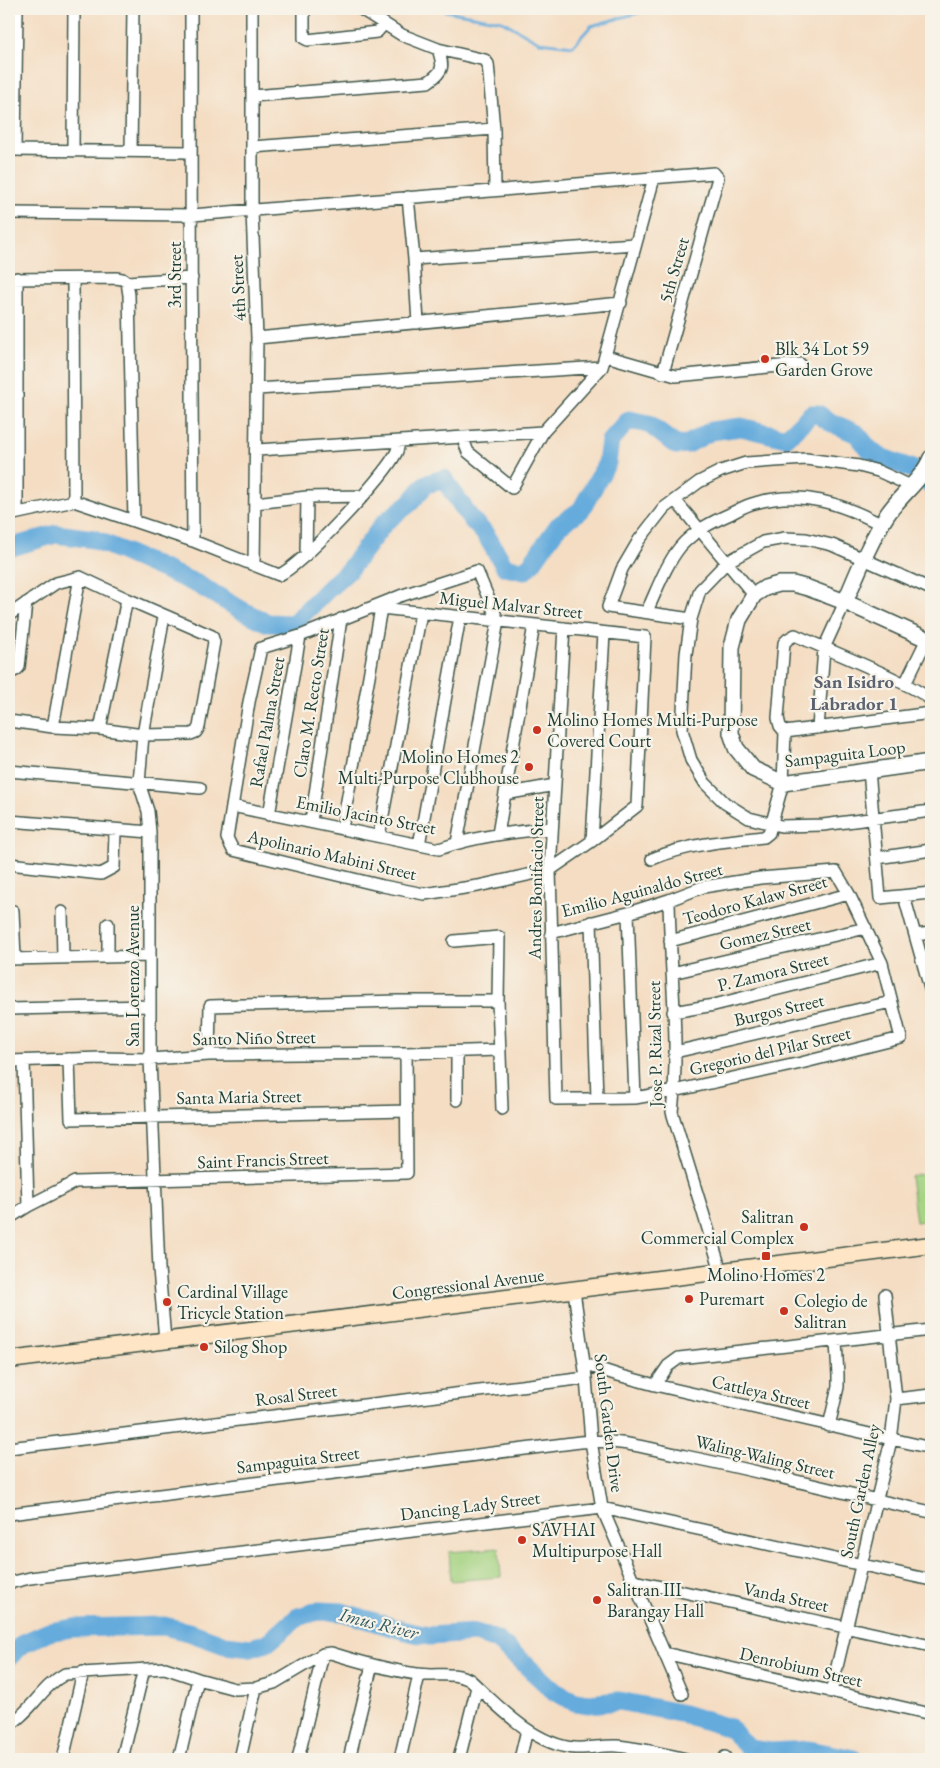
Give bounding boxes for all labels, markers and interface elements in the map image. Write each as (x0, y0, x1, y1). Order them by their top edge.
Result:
street label: 5th Street (653, 234, 694, 305)
street label: 3rd Street (163, 241, 186, 308)
street label: 4th Street (224, 254, 251, 322)
place label: Blk 34 Lot 59 Garden Grove (775, 337, 873, 381)
marker: Blk 34 Lot 59 Garden Grove (759, 353, 771, 365)
street label: Miguel Malvar Street (438, 586, 584, 624)
street label: Claro M. Recto Street (287, 626, 334, 780)
street label: Rafael Palma Street (244, 654, 289, 789)
district label: San Isidro Labrador 1 (810, 669, 898, 716)
place label: Molino Homes Multi-Purpose Covered Court (547, 708, 758, 752)
marker: Molino Homes Multi-Purpose Covered Court (531, 724, 543, 736)
street label: Sampaguita Loop (783, 735, 907, 772)
place label: Molino Homes 2 Multi-Purpose Clubhouse (338, 745, 519, 789)
marker: Molino Homes 2 Multi-Purpose Clubhouse (523, 761, 535, 773)
street label: Emilio Jacinto Street (294, 790, 438, 839)
street label: Andres Bonifacio Street (523, 796, 548, 961)
street label: Apolinario Mabini Street (244, 824, 419, 885)
street label: Emilio Aguinaldo Street (559, 857, 725, 922)
street label: Teodoro Kalaw Street (680, 869, 830, 930)
street label: San Lorenzo Avenue (121, 905, 144, 1047)
street label: Gomez Street (717, 912, 813, 955)
street label: P. Zamora Street (715, 947, 831, 996)
street label: Jose P. Rizal Street (642, 980, 667, 1109)
street label: Burgos Street (732, 988, 827, 1031)
street label: Gregorio del Pilar Street (687, 1021, 853, 1080)
street label: Santo Niño Street (192, 1025, 316, 1050)
street label: Santa Maria Street (176, 1084, 302, 1109)
street label: Saint Francis Street (197, 1146, 329, 1173)
place label: Salitran Commercial Complex (641, 1205, 794, 1249)
marker: Salitran Commercial Complex (798, 1221, 810, 1233)
marker: Molino Homes 2 (760, 1250, 772, 1262)
street label: Congressional Avenue (390, 1263, 545, 1304)
place label: Molino Homes 2 (707, 1263, 825, 1286)
place label: Cardinal Village Tricycle Station (177, 1280, 288, 1324)
place label: Puremart (699, 1287, 765, 1310)
place label: Colegio de Salitran (794, 1289, 868, 1333)
marker: Puremart (683, 1293, 695, 1305)
marker: Cardinal Village Tricycle Station (161, 1296, 173, 1308)
marker: Colegio de Salitran (778, 1305, 790, 1317)
place label: Silog Shop (214, 1335, 287, 1358)
marker: Silog Shop (198, 1341, 210, 1353)
street label: South Garden Drive (590, 1352, 629, 1493)
street label: Cattleya Street (710, 1369, 813, 1414)
street label: Rosal Street (254, 1378, 338, 1411)
street label: South Garden Alley (834, 1421, 885, 1560)
street label: Waling-Waling Street (693, 1429, 838, 1484)
street label: Sampaguita Street (235, 1441, 361, 1478)
street label: Dancing Lady Street (399, 1485, 542, 1525)
place label: SAVHAI Multipurpose Hall (532, 1518, 662, 1562)
marker: SAVHAI Multipurpose Hall (516, 1534, 528, 1546)
street label: Vanda Street (741, 1576, 831, 1617)
place label: Salitran III Barangay Hall (607, 1578, 704, 1622)
marker: Salitran III Barangay Hall (591, 1594, 603, 1606)
water label: Imus River (336, 1601, 422, 1646)
street label: Denrobium Street (737, 1641, 865, 1692)

